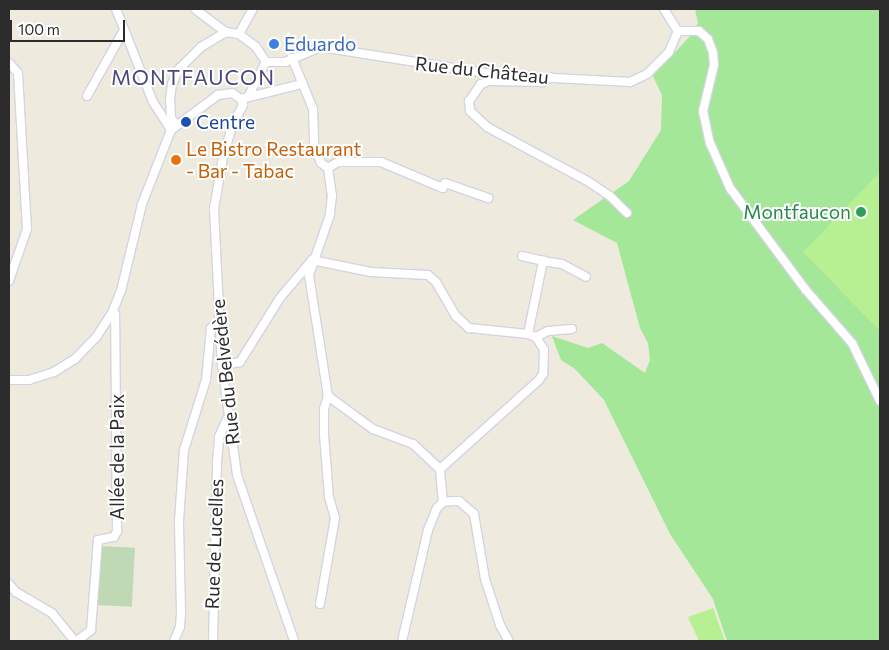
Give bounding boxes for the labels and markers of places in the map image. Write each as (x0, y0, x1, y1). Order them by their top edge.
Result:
place label: Eduardo (284, 33, 356, 55)
marker: Eduardo (268, 38, 280, 50)
place label: Centre (196, 111, 255, 133)
marker: Centre (180, 116, 192, 128)
place label: Le Bistro Restaurant - Bar - Tabac (186, 138, 361, 182)
marker: Le Bistro Restaurant - Bar - Tabac (170, 154, 182, 166)
place label: Montfaucon (743, 201, 851, 223)
marker: Montfaucon (855, 206, 867, 218)

